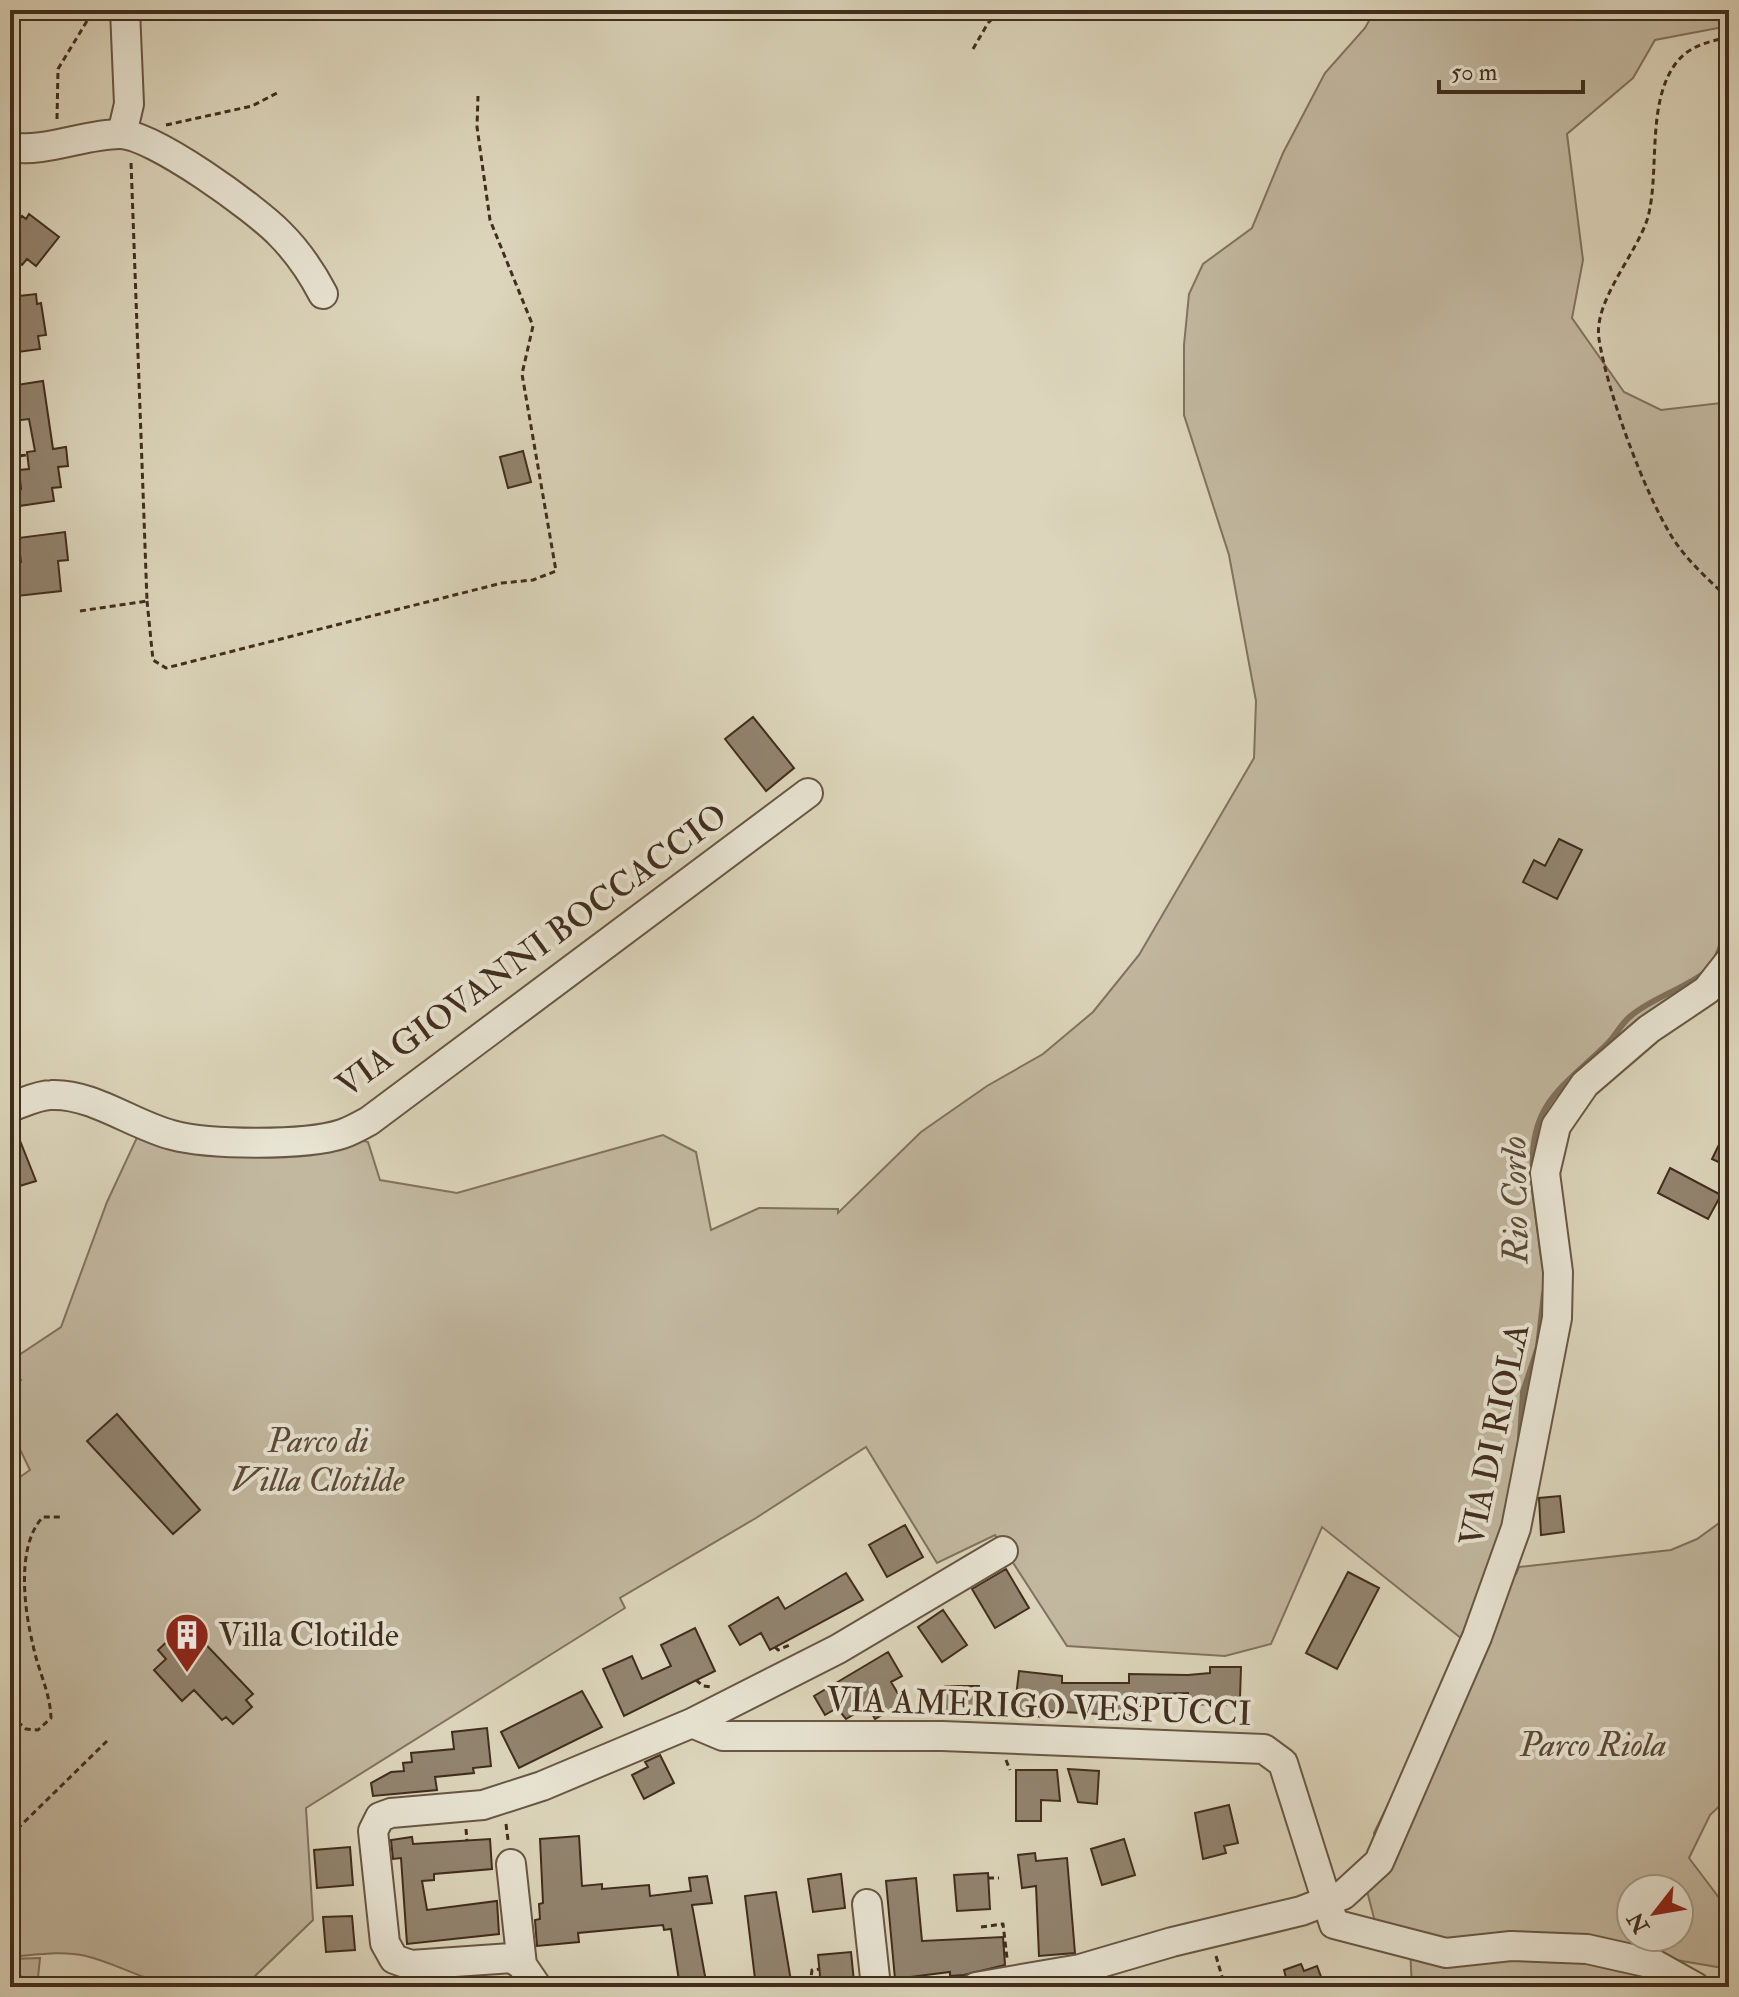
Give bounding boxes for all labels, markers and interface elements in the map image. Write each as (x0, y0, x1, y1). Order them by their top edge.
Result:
scale bar (1439, 44, 1583, 94)
text: 50 m (1451, 57, 1498, 88)
street label: VIA GIOVANNI BOCCACCIO (328, 795, 736, 1107)
water label: Rio Corlo (1491, 1136, 1539, 1265)
street label: VIA DI RIOLA (1450, 1319, 1540, 1550)
park label: Parco di Villa Clotilde (232, 1420, 405, 1502)
building icon: Villa Clotilde (163, 1611, 211, 1674)
place label: Villa Clotilde (218, 1614, 399, 1657)
street label: VIA AMERIGO VESPUCCI (826, 1678, 1252, 1736)
park label: Parco Riola (1518, 1724, 1667, 1767)
north arrow (1615, 1873, 1695, 1953)
text: N (1621, 1907, 1656, 1939)

